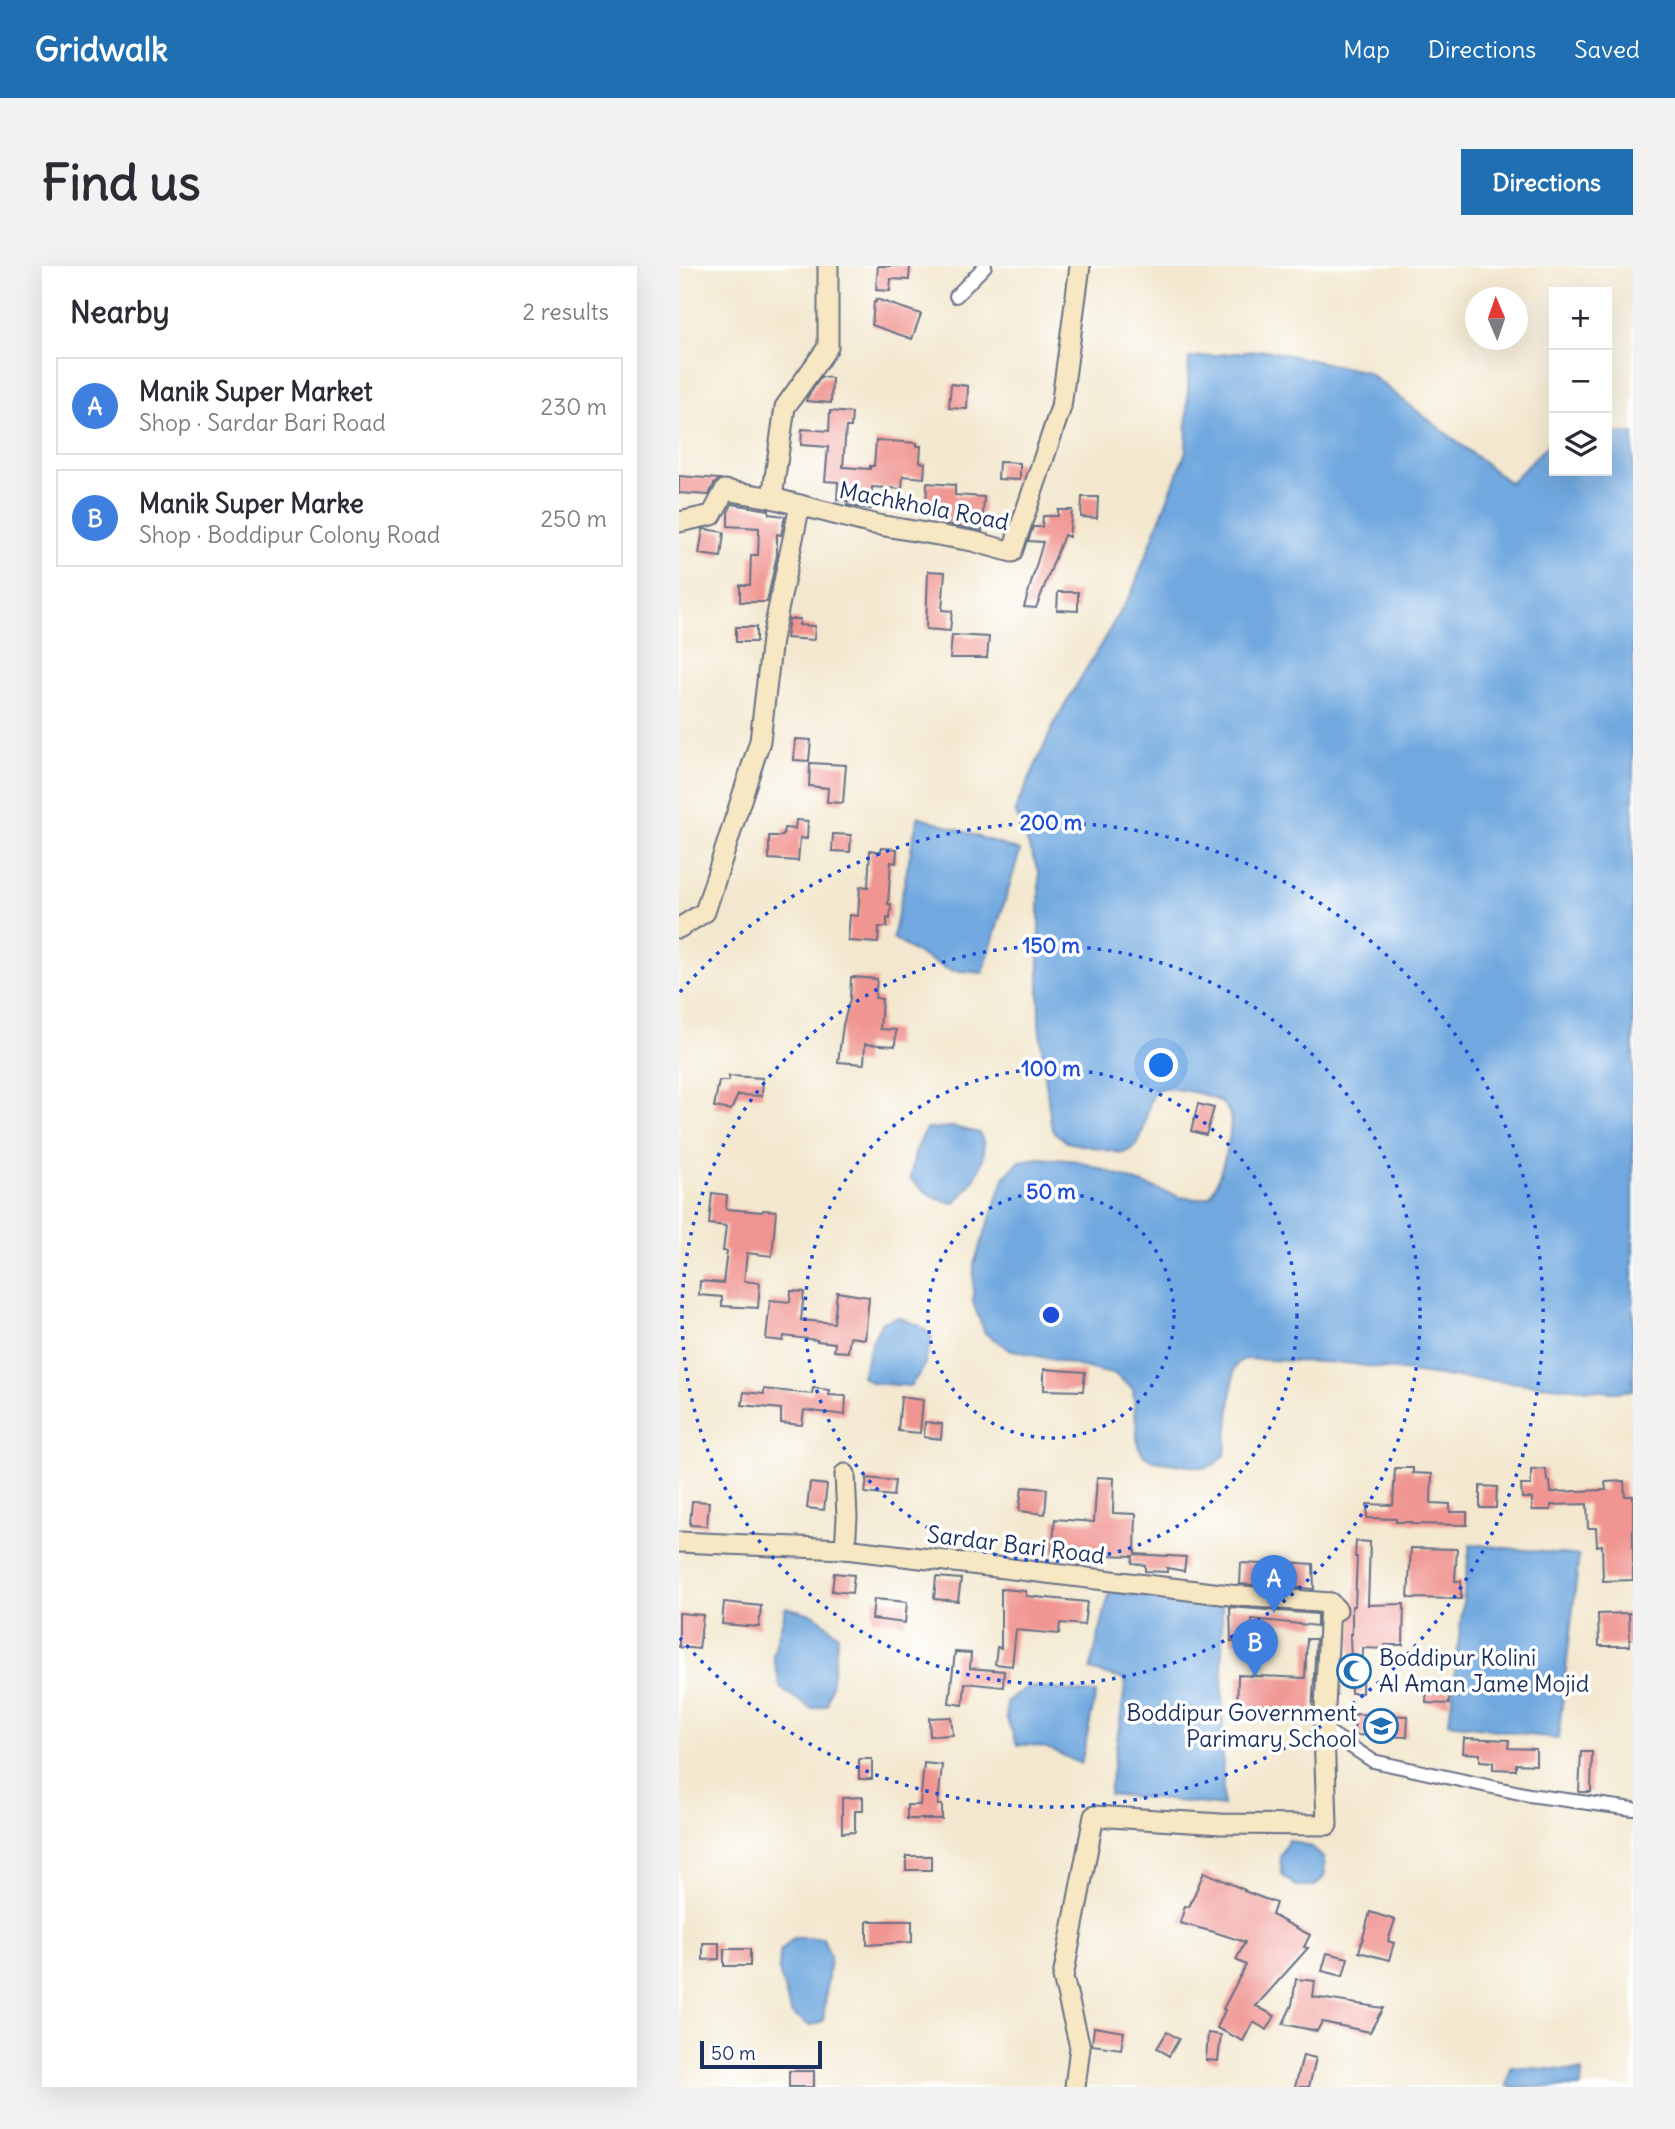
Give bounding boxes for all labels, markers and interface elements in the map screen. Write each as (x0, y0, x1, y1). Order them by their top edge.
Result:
text: Gridwalk (35, 28, 168, 70)
text: Map (1343, 34, 1390, 64)
text: Directions (1428, 34, 1536, 64)
text: Saved (1574, 34, 1640, 64)
button: Directions (1461, 149, 1633, 215)
text: Find us (42, 152, 200, 213)
north arrow (1465, 287, 1528, 350)
map controls (1549, 287, 1612, 476)
button: + (1549, 287, 1612, 350)
text: Nearby (70, 293, 170, 331)
text: 2 results (523, 297, 609, 326)
button: − (1549, 350, 1612, 413)
text: Manik Super Market (139, 375, 373, 408)
text: A (88, 392, 102, 421)
text: 230 m (541, 392, 607, 421)
text: Shop · Sardar Bari Road (139, 408, 386, 437)
button: layers (1549, 413, 1612, 476)
street label: Machkhola Road (837, 475, 1011, 536)
text: Manik Super Marke (139, 487, 364, 520)
text: B (87, 504, 103, 533)
text: 250 m (540, 504, 607, 533)
text: Shop · Boddipur Colony Road (139, 520, 440, 549)
text: 200 m (1020, 809, 1083, 836)
text: 150 m (1022, 932, 1080, 959)
your location (1144, 1048, 1178, 1082)
text: 100 m (1021, 1055, 1081, 1082)
text: 50 m (1026, 1178, 1076, 1205)
centre of rings (1039, 1303, 1063, 1327)
street label: Sardar Bari Road (926, 1519, 1107, 1570)
pin: A (1251, 1555, 1297, 1613)
pin: B (1232, 1619, 1278, 1677)
place label: Boddipur Kolini Al Aman Jame Mojid (1379, 1643, 1589, 1698)
mosque icon: Boddipur Kolini Al Aman Jame Mojid (1335, 1652, 1373, 1690)
place label: Boddipur Government Parimary School (1126, 1698, 1357, 1753)
school or university icon: Boddipur Government Parimary School (1362, 1707, 1400, 1745)
scale bar (700, 2038, 823, 2070)
text: 50 m (711, 2041, 756, 2065)

